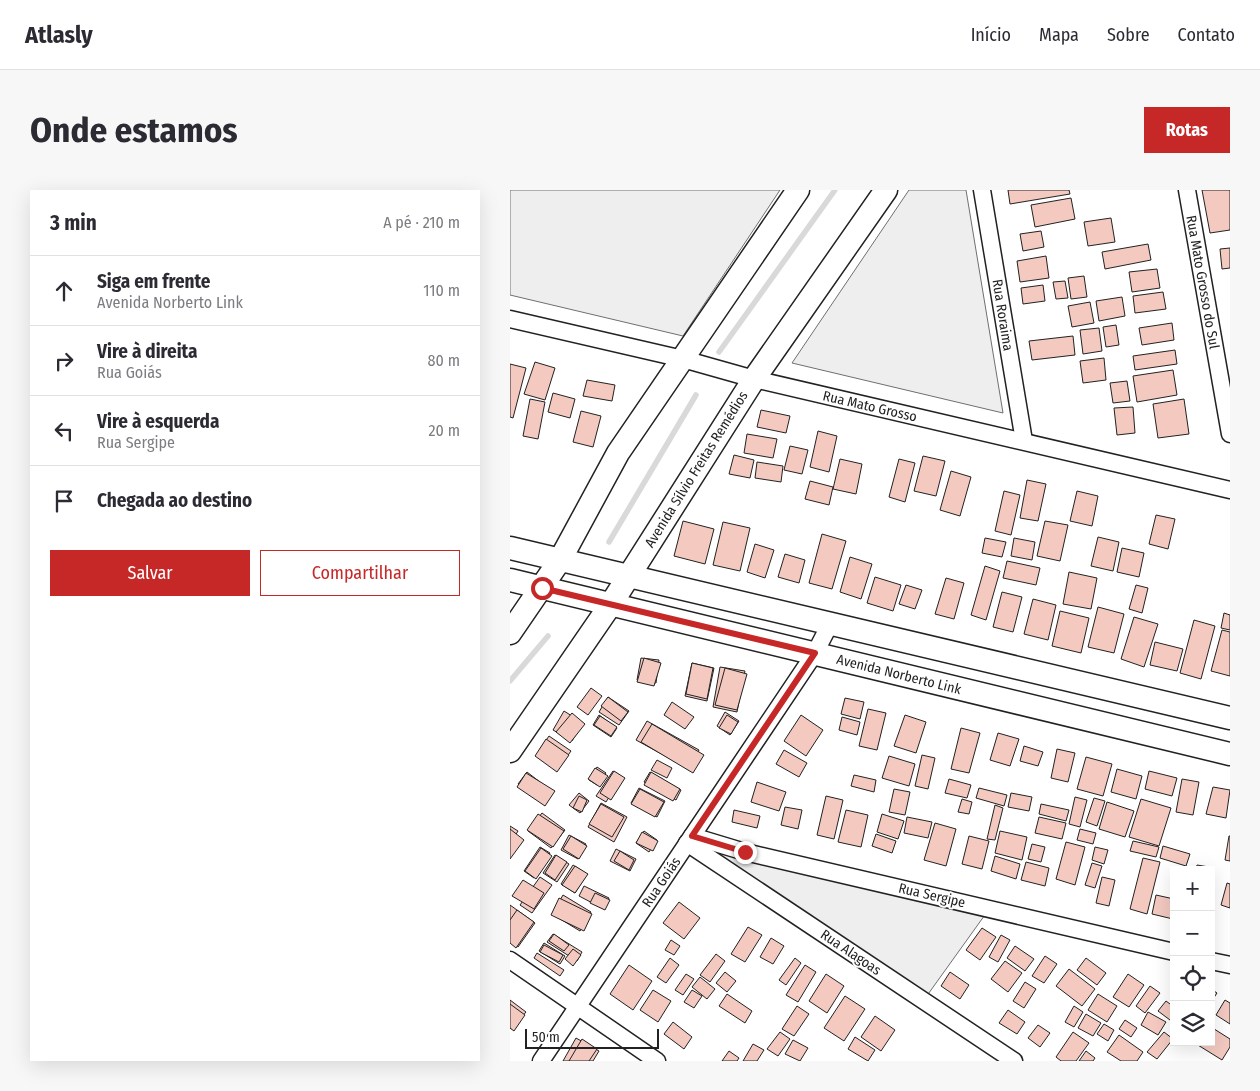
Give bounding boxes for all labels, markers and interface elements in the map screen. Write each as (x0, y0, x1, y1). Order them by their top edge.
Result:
text: Atlasly (25, 21, 93, 49)
text: Início (971, 24, 1011, 46)
text: Mapa (1039, 24, 1079, 46)
text: Sobre (1107, 24, 1150, 46)
text: Contato (1178, 24, 1235, 46)
button: Rotas (1144, 107, 1230, 153)
text: Onde estamos (30, 109, 238, 151)
text: 3 min (50, 210, 97, 236)
text: A pé · 210 m (383, 213, 460, 232)
street label: Rua Mato Grosso do Sul (1182, 214, 1223, 351)
text: Siga em frente (97, 270, 211, 293)
icon: ahead (50, 277, 78, 305)
street label: Rua Roraima (988, 278, 1017, 352)
text: 110 m (423, 281, 460, 300)
text: Avenida Norberto Link (97, 293, 243, 312)
text: Vire à direita (97, 340, 198, 363)
icon: right (50, 347, 78, 375)
text: 80 m (428, 351, 460, 370)
text: Rua Goiás (97, 363, 162, 382)
street label: Rua Mato Grosso (821, 387, 919, 426)
street label: Avenida Sílvio Freitas Remédios (641, 388, 752, 551)
text: Vire à esquerda (97, 410, 219, 433)
icon: left (50, 417, 78, 445)
text: 20 m (429, 421, 460, 440)
text: Rua Sergipe (97, 433, 175, 452)
icon: arrive (50, 487, 78, 515)
text: Chegada ao destino (97, 489, 252, 512)
button: Salvar (50, 550, 250, 596)
button: Compartilhar (260, 550, 460, 596)
route start (531, 577, 554, 600)
street label: Avenida Norberto Link (835, 651, 963, 698)
route end (734, 841, 757, 864)
street label: Rua Goiás (638, 854, 684, 911)
map controls (1170, 866, 1215, 1046)
button: + (1170, 866, 1215, 911)
street label: Rua Sergipe (897, 880, 967, 911)
button: − (1170, 911, 1215, 956)
street label: Rua Alagoas (817, 926, 884, 979)
button: locate (1170, 956, 1215, 1001)
button: layers (1170, 1001, 1215, 1046)
scale bar (525, 1026, 659, 1049)
text: 50 m (532, 1029, 560, 1046)

